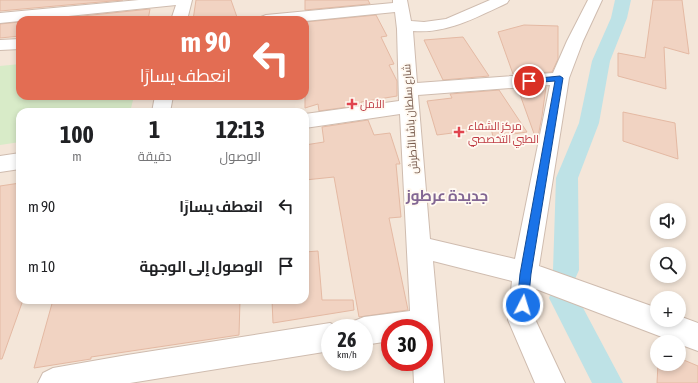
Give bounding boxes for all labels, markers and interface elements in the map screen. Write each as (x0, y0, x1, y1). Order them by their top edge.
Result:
text: 90 m (181, 26, 231, 58)
icon: left (245, 32, 297, 84)
street label: شارع سلطان باشا الأطرش (400, 63, 422, 175)
pin (512, 64, 546, 98)
text: انعطف يسارًا (140, 65, 231, 86)
icon: arrive (518, 70, 540, 92)
place label: الأمل (360, 98, 385, 111)
marker: الأمل (347, 99, 357, 109)
text: 1 (149, 116, 160, 143)
text: 12:13 (216, 116, 265, 143)
place label: مركز الشفاء الطبي التخصصي (468, 120, 539, 148)
text: 100 (60, 121, 94, 148)
marker: مركز الشفاء الطبي التخصصي (453, 126, 465, 138)
text: m (72, 149, 82, 164)
text: دقيقة (138, 149, 172, 164)
text: الوصول (220, 149, 261, 164)
district label: جديدة عرطوز (405, 187, 488, 205)
icon: left (275, 195, 297, 217)
text: 90 m (28, 198, 55, 215)
text: انعطف يسارًا (179, 198, 263, 215)
map controls (650, 203, 686, 371)
button: sound (650, 203, 686, 239)
button: search (650, 247, 686, 283)
icon: arrive (275, 255, 297, 277)
text: 10 m (28, 258, 55, 275)
text: الوصول إلى الوجهة (139, 258, 263, 275)
position arrow (502, 284, 544, 326)
button: + (650, 291, 686, 327)
speed limit sign: 30 (381, 319, 433, 371)
text: 26 (338, 328, 356, 351)
button: − (650, 335, 686, 371)
text: km/h (337, 349, 357, 360)

